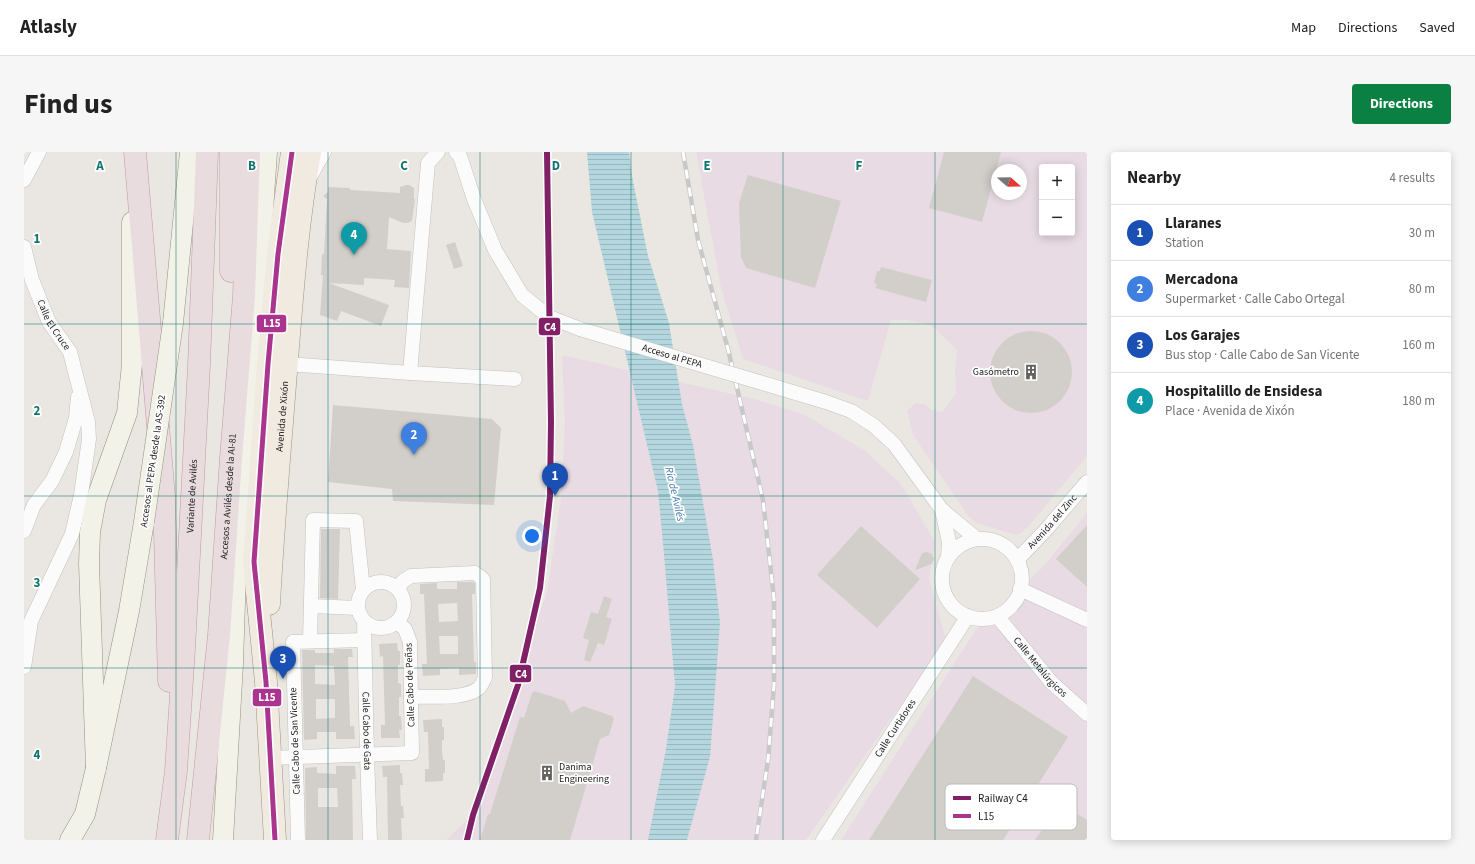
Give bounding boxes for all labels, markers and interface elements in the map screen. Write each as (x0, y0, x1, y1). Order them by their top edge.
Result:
text: Atlasly (20, 14, 77, 41)
text: Map (1291, 18, 1316, 38)
text: Directions (1338, 18, 1397, 38)
text: Saved (1419, 18, 1455, 38)
text: Find us (24, 84, 112, 124)
button: Directions (1352, 84, 1451, 124)
text: A (95, 157, 104, 175)
text: B (248, 157, 256, 175)
text: C (400, 157, 408, 175)
text: D (552, 157, 560, 175)
text: E (703, 157, 711, 175)
text: F (856, 157, 863, 175)
north arrow (991, 164, 1027, 200)
map controls (1039, 164, 1075, 236)
button: + (1039, 164, 1075, 200)
text: Nearby (1127, 166, 1181, 190)
text: 4 results (1390, 169, 1435, 187)
button: − (1039, 200, 1075, 236)
text: Llaranes (1165, 213, 1221, 234)
pin: 4 (341, 222, 367, 255)
text: 1 (1137, 224, 1143, 242)
text: 30 m (1409, 224, 1435, 242)
text: 1 (34, 230, 41, 248)
text: Station (1165, 234, 1204, 252)
text: Mercadona (1165, 269, 1238, 290)
text: 2 (1137, 280, 1143, 298)
text: 80 m (1409, 280, 1435, 298)
text: Supermarket · Calle Cabo Ortegal (1165, 290, 1345, 308)
street label: Calle El Cruce (34, 297, 74, 353)
line badge: L15 (256, 314, 287, 333)
text: L15 (263, 316, 281, 331)
line badge: C4 (538, 317, 561, 336)
text: C4 (544, 320, 556, 335)
text: Los Garajes (1165, 325, 1240, 346)
text: 3 (1137, 336, 1143, 354)
text: 160 m (1402, 336, 1435, 354)
street label: Acceso al PEPA (640, 341, 704, 372)
text: Bus stop · Calle Cabo de San Vicente (1165, 346, 1360, 364)
building icon: Gasómetro (1022, 363, 1040, 381)
place label: Gasómetro (973, 365, 1019, 379)
street label: Avenida de Xixón (273, 381, 292, 452)
text: Hospitalillo de Ensidesa (1165, 381, 1322, 402)
text: 4 (1137, 392, 1143, 410)
text: 180 m (1402, 392, 1435, 410)
street label: Accesos al PEPA desde la AS-392 (137, 394, 169, 528)
text: 2 (34, 402, 41, 420)
text: Place · Avenida de Xixón (1165, 402, 1295, 420)
pin: 2 (401, 422, 427, 455)
street label: Accesos a Avilés desde la AI-81 (217, 433, 240, 560)
street label: Variante de Avilés (183, 459, 201, 533)
pin: 1 (542, 463, 568, 496)
water label: Ría de Avilés (661, 465, 689, 523)
street label: Avenida del Zinc (1024, 491, 1080, 552)
your location (522, 526, 542, 546)
text: 3 (34, 574, 41, 592)
street label: Calle Metalúrgicos (1010, 634, 1070, 700)
street label: Calle Cabo de Peñas (402, 643, 418, 727)
pin: 3 (270, 646, 296, 679)
line badge: C4 (509, 664, 532, 683)
text: C4 (515, 667, 527, 682)
street label: Calle Cabo de San Vicente (286, 687, 304, 795)
line badge: L15 (252, 688, 282, 707)
text: L15 (258, 690, 276, 705)
street label: Calle Cabo de Gata (359, 692, 375, 770)
street label: Calle Curtidores (871, 697, 919, 760)
text: 4 (34, 746, 41, 764)
place label: Danima Engineering (559, 760, 609, 786)
building icon: Danima Engineering (538, 764, 556, 782)
legend (945, 784, 1077, 830)
text: Railway C4 (978, 791, 1028, 806)
text: L15 (978, 809, 994, 824)

